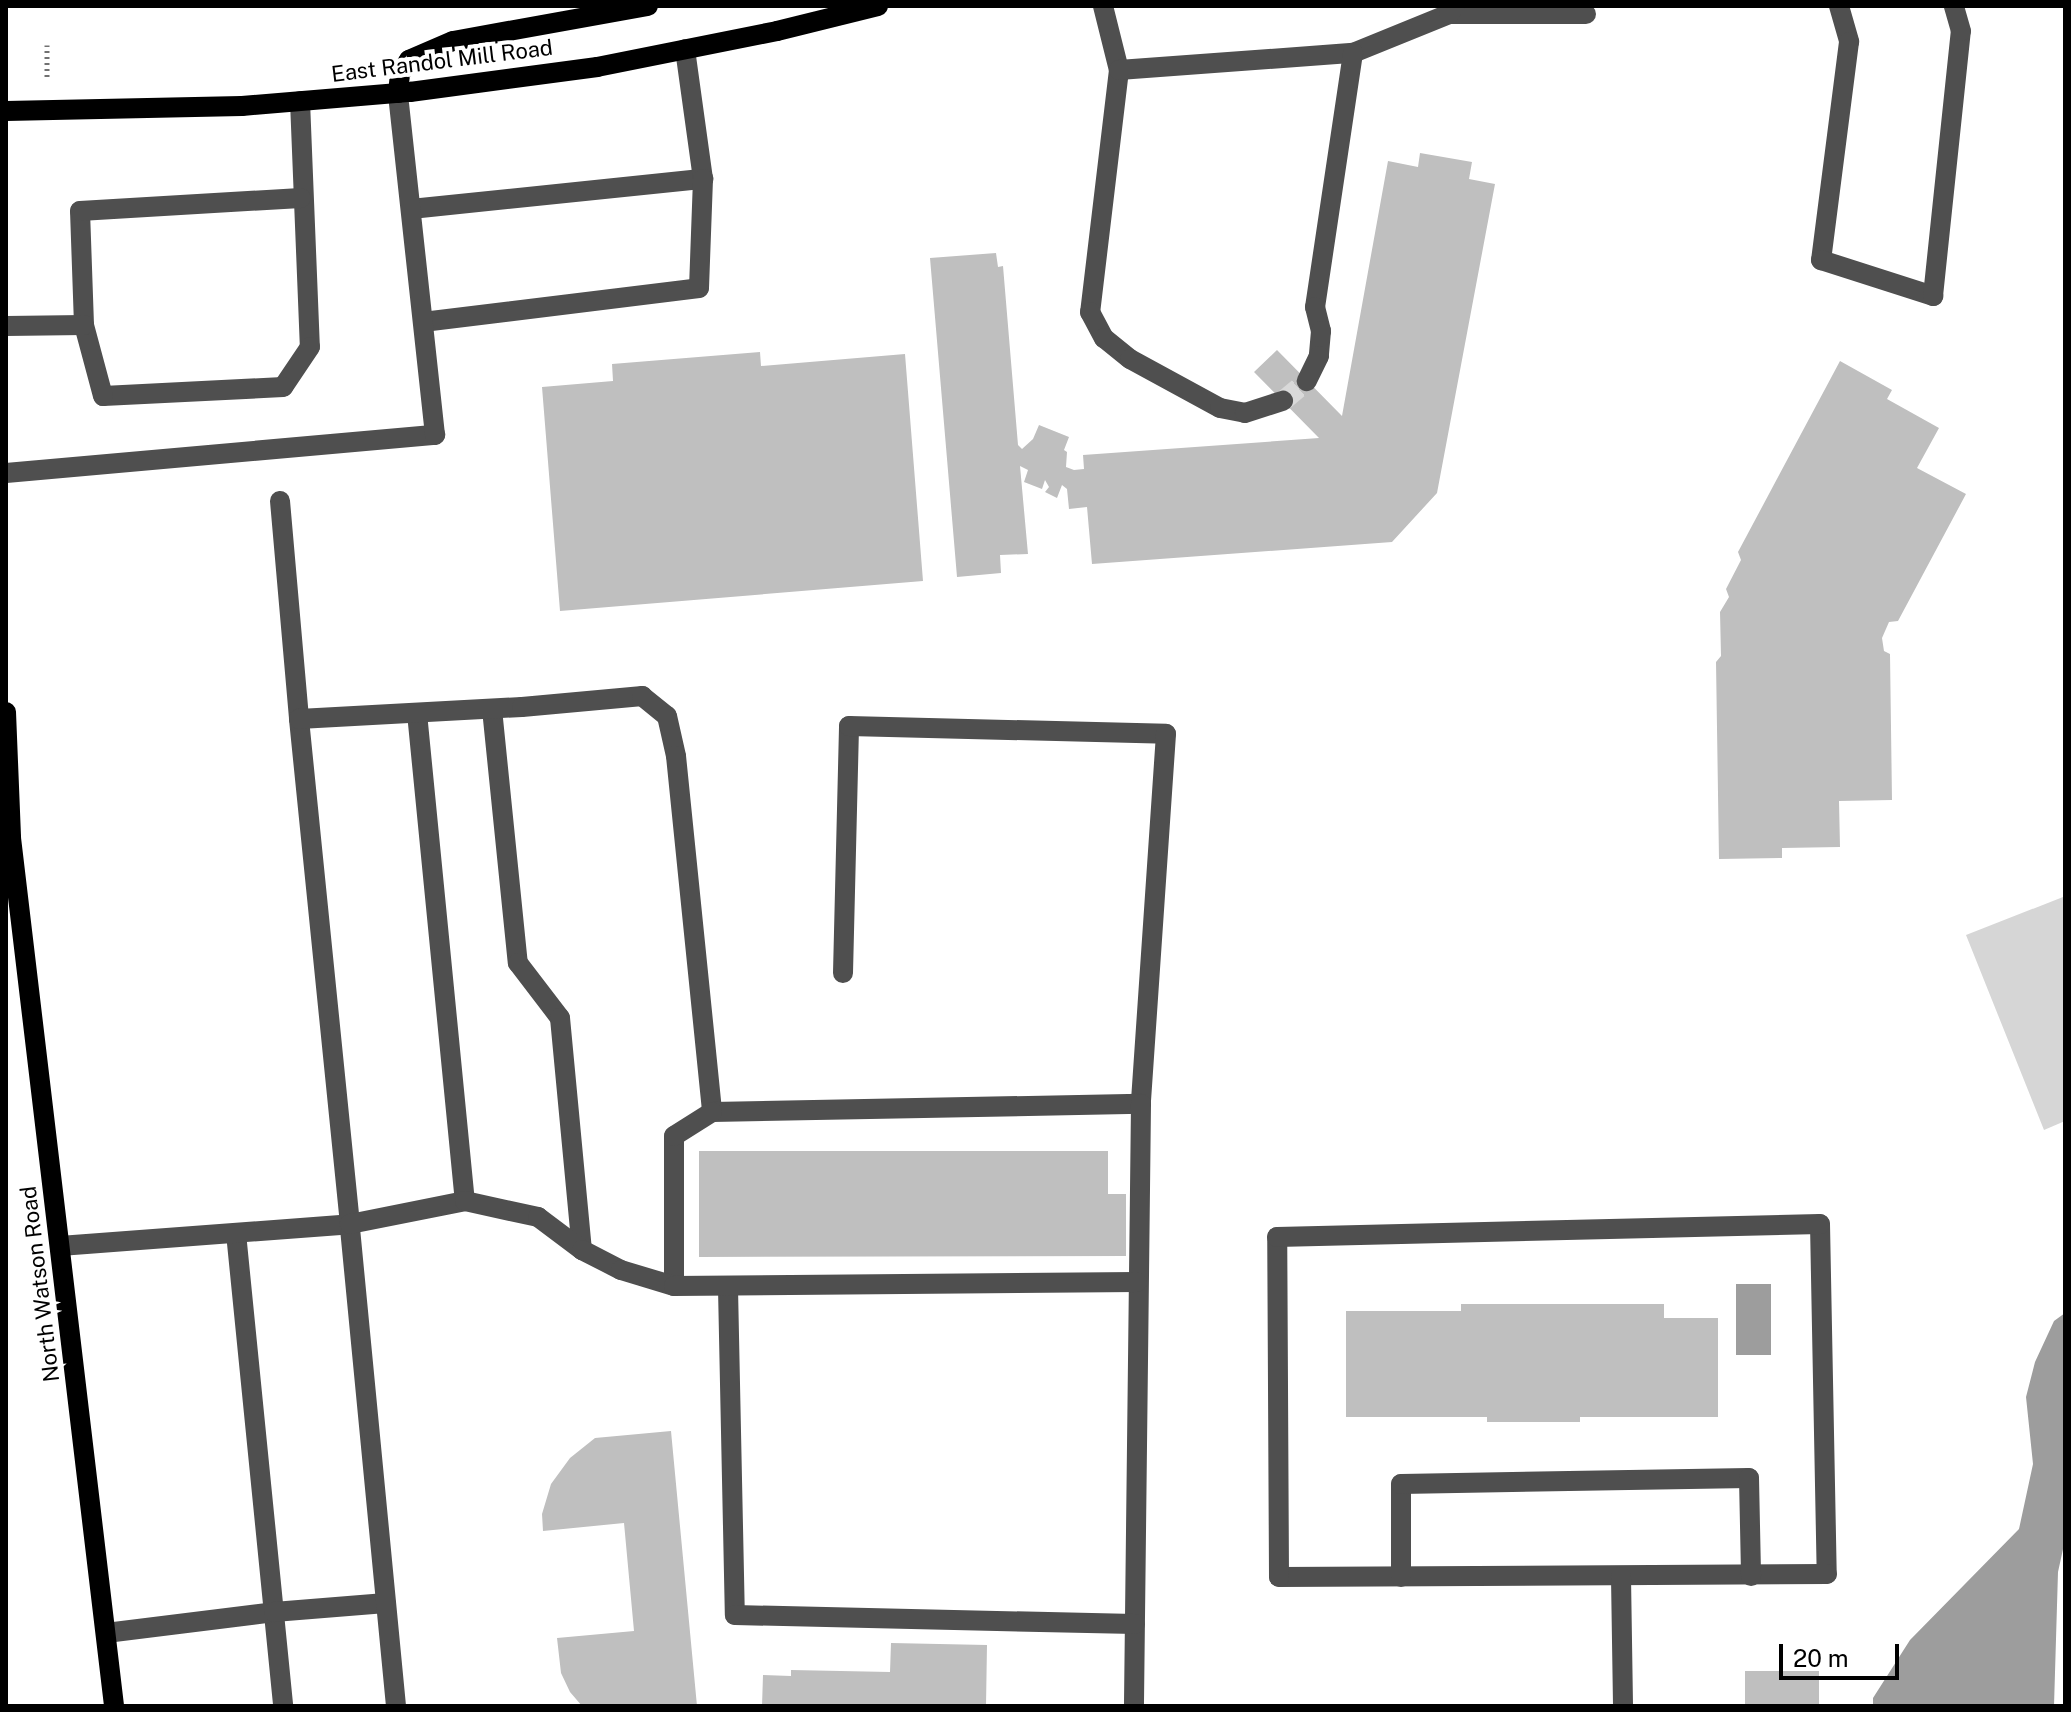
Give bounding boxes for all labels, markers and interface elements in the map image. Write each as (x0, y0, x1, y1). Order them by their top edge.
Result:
street label: East Randol Mill Road (330, 34, 554, 88)
street label: North Watson Road (15, 1184, 65, 1384)
scale bar (1783, 1628, 1903, 1678)
text: 20 m (1793, 1644, 1849, 1672)

